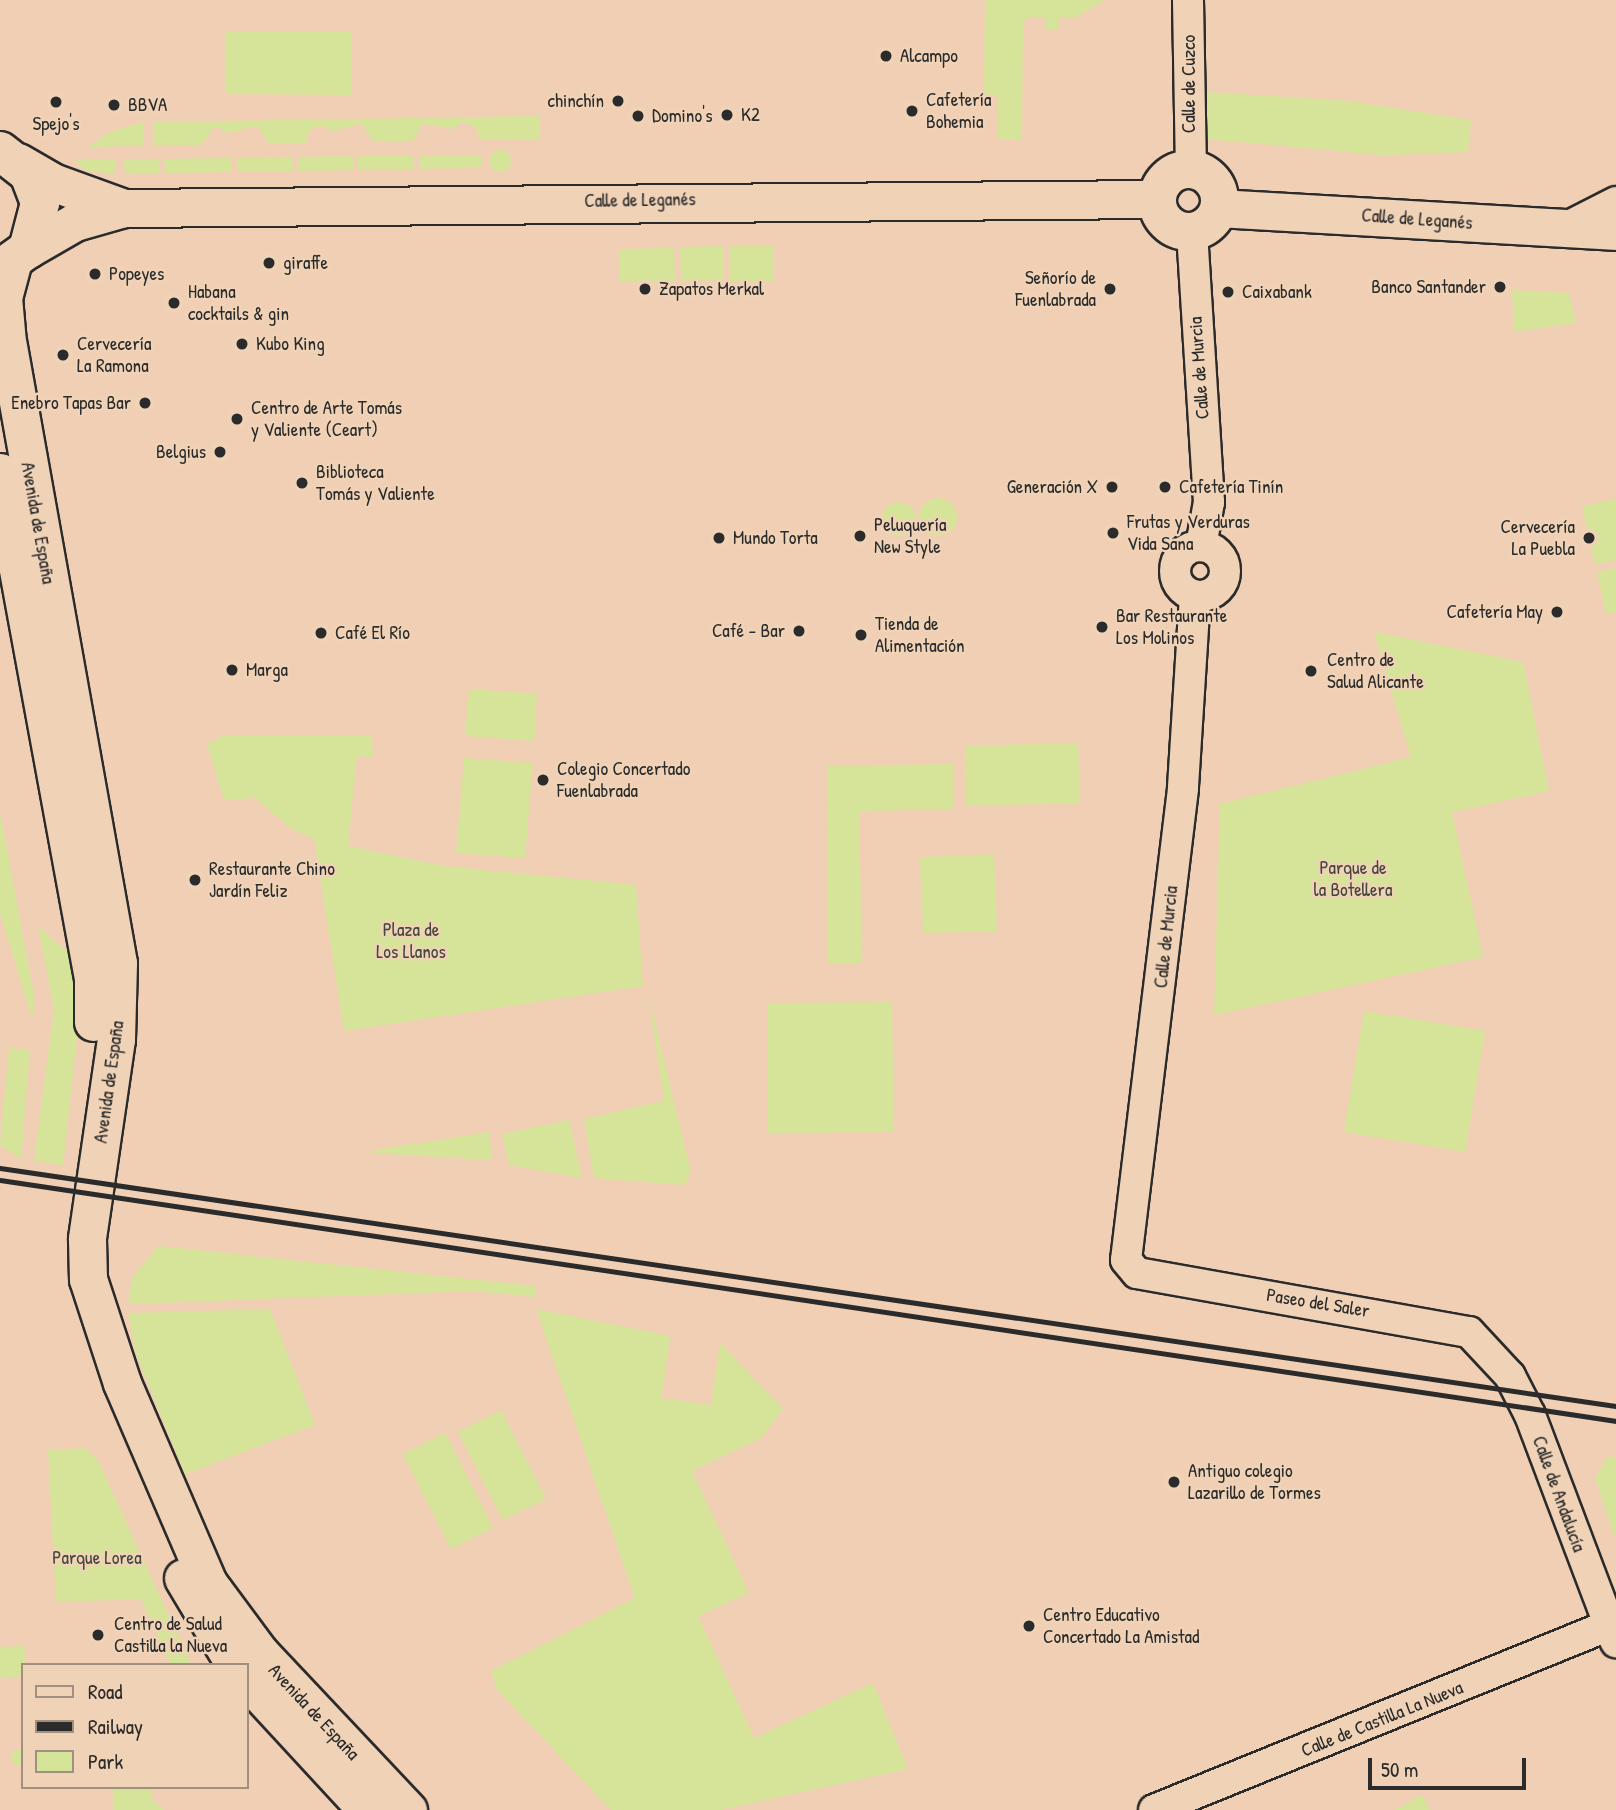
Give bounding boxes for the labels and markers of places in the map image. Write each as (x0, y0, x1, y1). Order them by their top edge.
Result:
place label: Alcampo (900, 45, 958, 67)
marker: Alcampo (878, 48, 894, 64)
place label: Cafetería Bohemia (926, 89, 991, 133)
place label: chinchín (548, 90, 604, 112)
marker: chinchín (610, 93, 626, 109)
marker: Spejo's (48, 94, 64, 110)
place label: BBVA (128, 94, 167, 116)
marker: BBVA (106, 97, 122, 113)
marker: Cafetería Bohemia (904, 103, 920, 119)
place label: K2 (741, 104, 760, 126)
place label: Domino's (652, 105, 713, 127)
marker: K2 (719, 107, 735, 123)
marker: Domino's (630, 108, 646, 124)
place label: Spejo's (33, 113, 79, 135)
place label: giraffe (283, 252, 328, 274)
marker: giraffe (261, 255, 277, 271)
place label: Popeyes (109, 263, 164, 285)
marker: Popeyes (87, 266, 103, 282)
place label: Señorío de Fuenlabrada (1015, 267, 1096, 311)
place label: Banco Santander (1371, 276, 1486, 298)
place label: Zapatos Merkal (659, 278, 764, 300)
marker: Banco Santander (1492, 279, 1508, 295)
place label: Habana cocktails & gin (188, 281, 289, 325)
marker: Zapatos Merkal (637, 281, 653, 297)
marker: Señorío de Fuenlabrada (1102, 281, 1118, 297)
place label: Caixabank (1242, 281, 1312, 303)
marker: Caixabank (1220, 284, 1236, 300)
marker: Habana cocktails & gin (166, 295, 182, 311)
place label: Cervecería La Ramona (77, 333, 151, 377)
place label: Kubo King (256, 333, 325, 355)
marker: Kubo King (234, 336, 250, 352)
marker: Cervecería La Ramona (55, 347, 71, 363)
place label: Enebro Tapas Bar (11, 392, 131, 414)
marker: Enebro Tapas Bar (137, 395, 153, 411)
place label: Centro de Arte Tomás y Valiente (Ceart) (251, 397, 402, 441)
marker: Centro de Arte Tomás y Valiente (Ceart) (229, 411, 245, 427)
place label: Belgius (156, 441, 206, 463)
marker: Belgius (212, 444, 228, 460)
place label: Biblioteca Tomás y Valiente (316, 461, 435, 505)
marker: Biblioteca Tomás y Valiente (294, 475, 310, 491)
place label: Generación X (1007, 476, 1098, 498)
place label: Cafetería Tinín (1179, 476, 1283, 498)
marker: Generación X (1104, 479, 1120, 495)
marker: Cafetería Tinín (1157, 479, 1173, 495)
place label: Frutas y Verduras Vida Sana (1127, 511, 1250, 555)
place label: Peluquería New Style (874, 514, 946, 558)
place label: Cervecería La Puebla (1501, 516, 1575, 560)
marker: Frutas y Verduras Vida Sana (1105, 525, 1121, 541)
place label: Mundo Torta (733, 527, 818, 549)
marker: Peluquería New Style (852, 528, 868, 544)
marker: Mundo Torta (711, 530, 727, 546)
marker: Cervecería La Puebla (1581, 530, 1597, 546)
place label: Cafetería May (1446, 601, 1543, 623)
marker: Cafetería May (1549, 604, 1565, 620)
place label: Bar Restaurante Los Molinos (1116, 605, 1227, 649)
place label: Tienda de Alimentación (875, 613, 965, 657)
marker: Bar Restaurante Los Molinos (1094, 619, 1110, 635)
place label: Café - Bar (712, 620, 785, 642)
place label: Café El Río (335, 622, 410, 644)
marker: Café - Bar (791, 623, 807, 639)
marker: Café El Río (313, 625, 329, 641)
marker: Tienda de Alimentación (853, 627, 869, 643)
place label: Centro de Salud Alicante (1327, 649, 1424, 693)
place label: Marga (246, 659, 288, 681)
marker: Centro de Salud Alicante (1301, 661, 1321, 681)
marker: Marga (224, 662, 240, 678)
place label: Colegio Concertado Fuenlabrada (557, 758, 690, 802)
marker: Colegio Concertado Fuenlabrada (535, 772, 551, 788)
place label: Restaurante Chino Jardín Feliz (209, 858, 335, 902)
marker: Restaurante Chino Jardín Feliz (187, 872, 203, 888)
place label: Antiguo colegio Lazarillo de Tormes (1188, 1460, 1321, 1504)
marker: Antiguo colegio Lazarillo de Tormes (1166, 1474, 1182, 1490)
place label: Centro Educativo Concertado La Amistad (1043, 1604, 1199, 1648)
place label: Centro de Salud Castilla la Nueva (114, 1613, 227, 1657)
marker: Centro Educativo Concertado La Amistad (1021, 1618, 1037, 1634)
marker: Centro de Salud Castilla la Nueva (88, 1625, 108, 1645)

